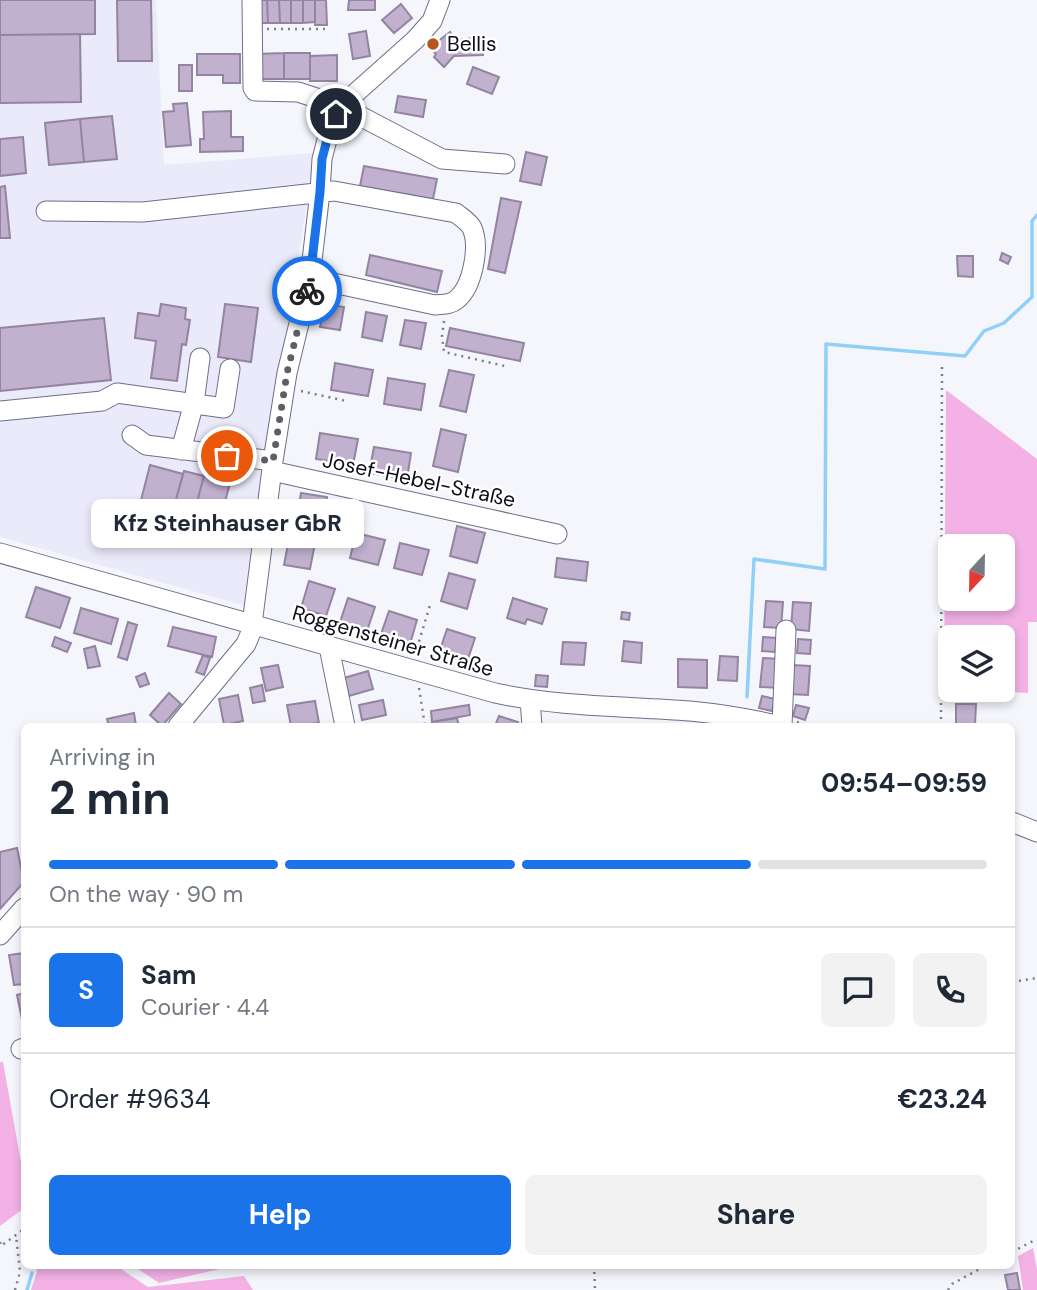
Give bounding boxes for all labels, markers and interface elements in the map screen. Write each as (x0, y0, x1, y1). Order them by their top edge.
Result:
place label: Bellis (447, 30, 497, 58)
marker: Bellis (425, 36, 441, 52)
pin (306, 84, 366, 144)
icon: home (317, 95, 355, 133)
courier (272, 256, 342, 326)
icon: bike (288, 272, 326, 310)
pin (197, 426, 257, 486)
icon: bag (208, 437, 246, 475)
street label: Josef-Hebel-Straße (320, 446, 518, 514)
callout: Kfz Steinhauser GbR (91, 498, 364, 547)
text: Kfz Steinhauser GbR (113, 508, 342, 538)
north arrow (938, 534, 1015, 611)
map controls (938, 534, 1015, 702)
street label: Roggensteiner Straße (289, 599, 497, 683)
button: layers (938, 625, 1015, 702)
text: Arriving in (49, 742, 155, 772)
text: 09:54–09:59 (821, 766, 987, 800)
text: 2 min (49, 768, 171, 828)
text: On the way · 90 m (49, 879, 243, 909)
button: chat (821, 953, 895, 1027)
button: phone (913, 953, 987, 1027)
text: Sam (141, 958, 196, 992)
text: S (78, 973, 94, 1007)
text: Courier · 4.4 (141, 992, 269, 1022)
text: Order #9634 (49, 1082, 211, 1116)
text: €23.24 (898, 1082, 987, 1116)
button: Help (49, 1175, 511, 1255)
button: Share (525, 1175, 987, 1255)

